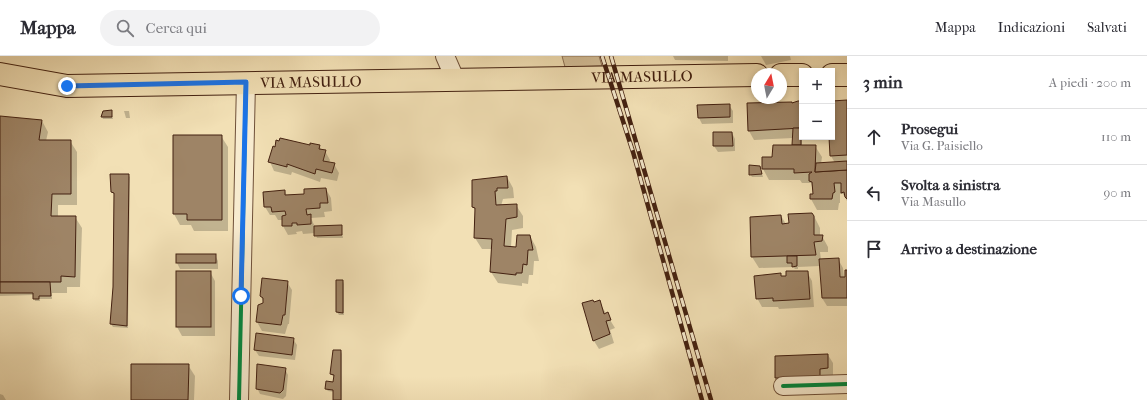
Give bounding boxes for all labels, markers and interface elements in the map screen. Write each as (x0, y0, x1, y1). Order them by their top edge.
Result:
search box (100, 10, 380, 46)
text: Mappa (20, 17, 76, 39)
icon: search (114, 17, 136, 39)
text: Cerca qui (146, 19, 207, 37)
text: Mappa (935, 19, 976, 36)
text: Indicazioni (998, 19, 1065, 36)
text: Salvati (1087, 19, 1127, 36)
street label: VIA MASULLO (590, 67, 693, 87)
north arrow (751, 68, 787, 104)
map controls (799, 68, 835, 140)
button: + (799, 68, 835, 104)
street label: VIA MASULLO (259, 72, 362, 92)
text: 3 min (863, 72, 903, 92)
text: A piedi · 200 m (1049, 75, 1131, 90)
route end (58, 77, 76, 95)
button: − (799, 104, 835, 140)
text: Prosegui (901, 120, 958, 138)
icon: ahead (863, 126, 885, 148)
text: 110 m (1101, 129, 1131, 144)
text: Via G. Paisiello (901, 138, 983, 153)
text: Svolta a sinistra (901, 176, 1000, 194)
icon: left (863, 182, 885, 204)
text: 90 m (1103, 185, 1131, 200)
text: Via Masullo (901, 194, 966, 209)
icon: arrive (863, 238, 885, 260)
text: Arrivo a destinazione (901, 240, 1037, 258)
route start (232, 287, 250, 305)

